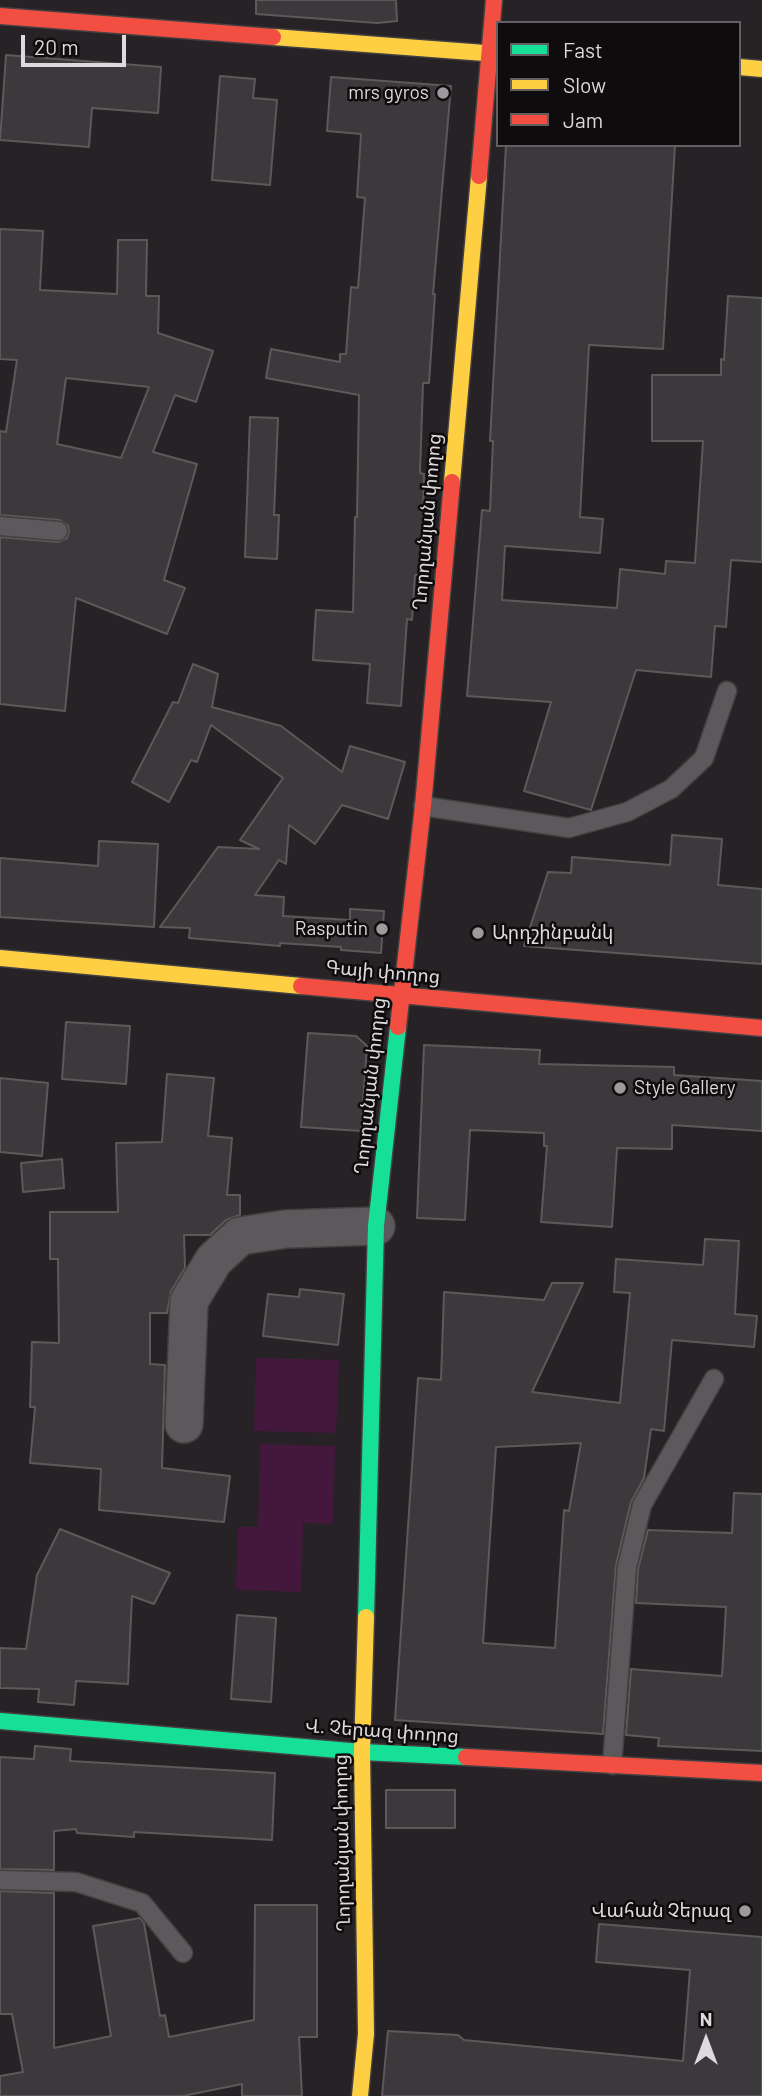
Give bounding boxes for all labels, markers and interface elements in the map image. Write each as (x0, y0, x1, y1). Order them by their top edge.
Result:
scale bar (24, 21, 130, 65)
legend (496, 21, 741, 147)
text: 20 m (34, 34, 79, 59)
text: Fast (563, 37, 603, 62)
text: Slow (563, 72, 606, 97)
place label: mrs gyros (348, 82, 429, 104)
marker: mrs gyros (435, 85, 451, 101)
text: Jam (563, 107, 603, 132)
street label: Ղորղանյան փողոց (408, 432, 446, 612)
place label: Rasputin (295, 918, 368, 940)
marker: Rasputin (374, 921, 390, 937)
place label: Արդշինբանկ (492, 922, 613, 944)
marker: Արդշինբանկ (470, 925, 486, 941)
street label: Գայի փողոց (325, 956, 441, 988)
street label: Ղորղանյան փողոց (349, 996, 391, 1176)
place label: Style Gallery (634, 1077, 735, 1099)
marker: Style Gallery (612, 1080, 628, 1096)
street label: Վ. Չերազ փողոց (304, 1714, 460, 1748)
street label: Ղորղանյան փողոց (329, 1754, 355, 1932)
place label: Վահան Չերազ (592, 1900, 731, 1922)
marker: Վահան Չերազ (737, 1903, 753, 1919)
north arrow (671, 2005, 741, 2075)
text: N (700, 2007, 712, 2030)

